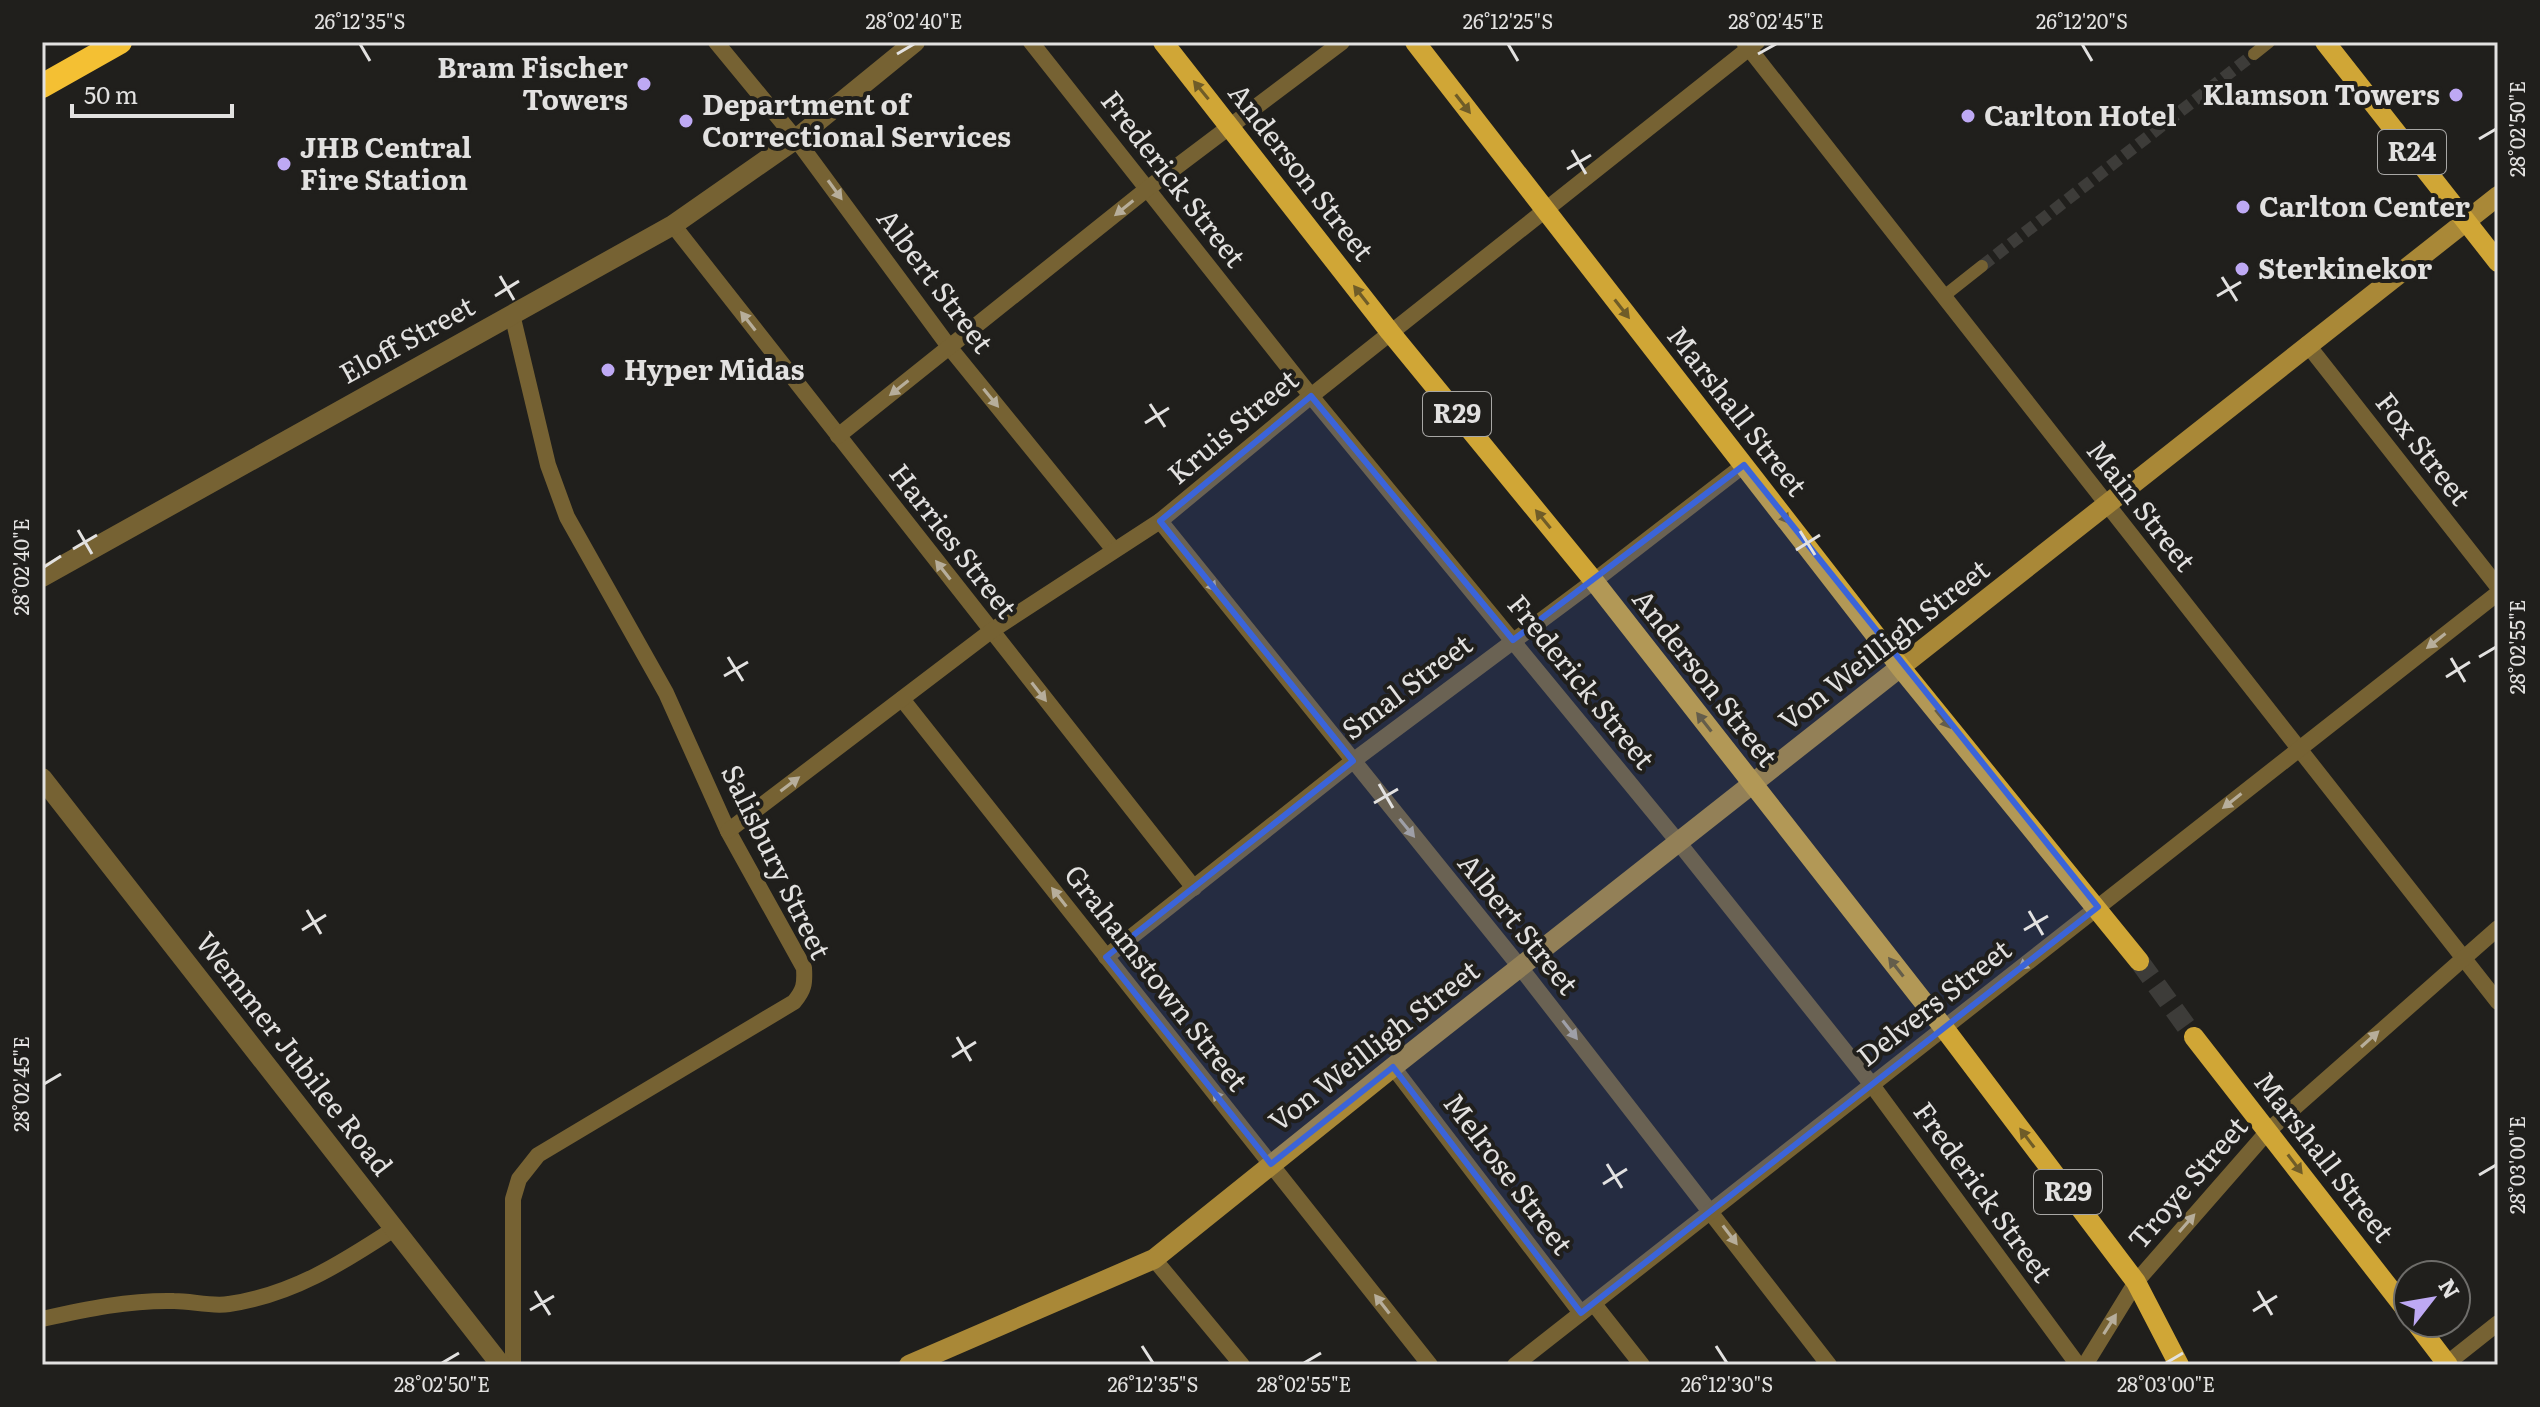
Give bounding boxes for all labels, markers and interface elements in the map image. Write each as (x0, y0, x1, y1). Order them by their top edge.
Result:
text: 26°12'35"S (314, 5, 406, 35)
text: 28°02'40"E (866, 5, 962, 35)
text: 26°12'25"S (1463, 5, 1553, 35)
text: 28°02'45"E (1728, 5, 1824, 35)
text: 26°12'20"S (2036, 5, 2128, 35)
place label: Bram Fischer Towers (437, 45, 628, 119)
scale bar (72, 68, 232, 118)
place label: Klamson Towers (2202, 72, 2440, 114)
street label: Anderson Street (1220, 73, 1386, 269)
marker: Bram Fischer Towers (635, 75, 653, 93)
text: 50 m (84, 76, 138, 111)
street label: Frederick Street (1092, 80, 1258, 276)
one-way arrow (1194, 80, 1210, 100)
text: 28°02'50"E (2501, 81, 2531, 177)
place label: Department of Correctional Services (702, 82, 1011, 156)
marker: Klamson Towers (2447, 86, 2465, 104)
place label: Carlton Hotel (1984, 93, 2177, 135)
one-way arrow (1455, 94, 1471, 114)
marker: Carlton Hotel (1959, 107, 1977, 125)
marker: Department of Correctional Services (677, 112, 695, 130)
place label: JHB Central Fire Station (300, 125, 472, 199)
road number: R24 (2378, 130, 2446, 174)
marker: JHB Central Fire Station (275, 155, 293, 173)
one-way arrow (826, 180, 842, 201)
place label: Carlton Center (2259, 184, 2470, 226)
marker: Carlton Center (2234, 198, 2252, 216)
street label: Albert Street (868, 199, 1005, 361)
one-way arrow (1114, 199, 1134, 216)
place label: Sterkinekor (2258, 246, 2432, 288)
marker: Sterkinekor (2233, 260, 2251, 278)
street label: Eloff Street (331, 283, 482, 393)
one-way arrow (1354, 285, 1370, 305)
one-way arrow (1614, 299, 1630, 319)
one-way arrow (740, 311, 757, 331)
street label: Marshall Street (1659, 316, 1819, 505)
place label: Hyper Midas (624, 347, 805, 389)
street label: Kruis Street (1157, 358, 1307, 493)
marker: Hyper Midas (599, 361, 617, 379)
one-way arrow (889, 379, 909, 395)
street label: Fox Street (2367, 382, 2483, 514)
one-way arrow (982, 388, 999, 408)
road number: R29 (1423, 392, 1491, 436)
street label: Main Street (2078, 430, 2208, 580)
street label: Harries Street (881, 453, 1029, 627)
one-way arrow (1774, 504, 1790, 524)
one-way arrow (1535, 509, 1552, 529)
text: 28°02'40"E (5, 519, 35, 615)
street label: Von Weilligh Street (1768, 547, 1998, 739)
one-way arrow (935, 560, 951, 580)
one-way arrow (1200, 572, 1217, 592)
street label: Anderson Street (1624, 579, 1790, 775)
street label: Frederick Street (1499, 584, 1667, 778)
text: 28°02'55"E (2501, 600, 2531, 694)
street label: Smal Street (1332, 622, 1481, 749)
one-way arrow (2426, 632, 2446, 648)
one-way arrow (1031, 682, 1047, 702)
one-way arrow (1934, 709, 1951, 729)
one-way arrow (1697, 712, 1713, 732)
street label: Salisbury Street (712, 757, 843, 966)
one-way arrow (780, 777, 800, 793)
one-way arrow (2222, 792, 2242, 809)
one-way arrow (1399, 818, 1415, 838)
street label: Albert Street (1449, 843, 1590, 1003)
street label: Grahamstown Street (1056, 854, 1260, 1100)
one-way arrow (1051, 887, 1067, 907)
street label: Wemmer Jubilee Road (187, 922, 404, 1184)
street label: Delvers Street (1847, 927, 2019, 1075)
street label: Von Weilligh Street (1258, 948, 1488, 1140)
one-way arrow (2018, 954, 2038, 970)
one-way arrow (1888, 957, 1905, 977)
one-way arrow (1562, 1020, 1578, 1040)
one-way arrow (2360, 1031, 2380, 1048)
text: 28°02'45"E (5, 1036, 35, 1132)
street label: Marshall Street (2246, 1062, 2406, 1251)
street label: Melrose Street (1435, 1083, 1585, 1263)
one-way arrow (1212, 1090, 1229, 1110)
street label: Frederick Street (1905, 1092, 2065, 1290)
street label: Troye Street (2117, 1105, 2257, 1258)
text: 28°03'00"E (2501, 1116, 2531, 1214)
one-way arrow (2020, 1128, 2036, 1148)
one-way arrow (2286, 1154, 2302, 1174)
road number: R29 (2034, 1170, 2102, 1214)
one-way arrow (2178, 1214, 2195, 1234)
one-way arrow (1722, 1225, 1738, 1245)
north arrow (2392, 1259, 2472, 1339)
text: N (2432, 1272, 2469, 1304)
one-way arrow (1374, 1294, 1391, 1314)
one-way arrow (2103, 1313, 2118, 1334)
text: 28°02'50"E (394, 1368, 490, 1398)
text: 26°12'35"S (1107, 1368, 1199, 1398)
text: 28°02'55"E (1257, 1368, 1351, 1398)
text: 26°12'30"S (1681, 1368, 1773, 1398)
text: 28°03'00"E (2117, 1368, 2215, 1398)

